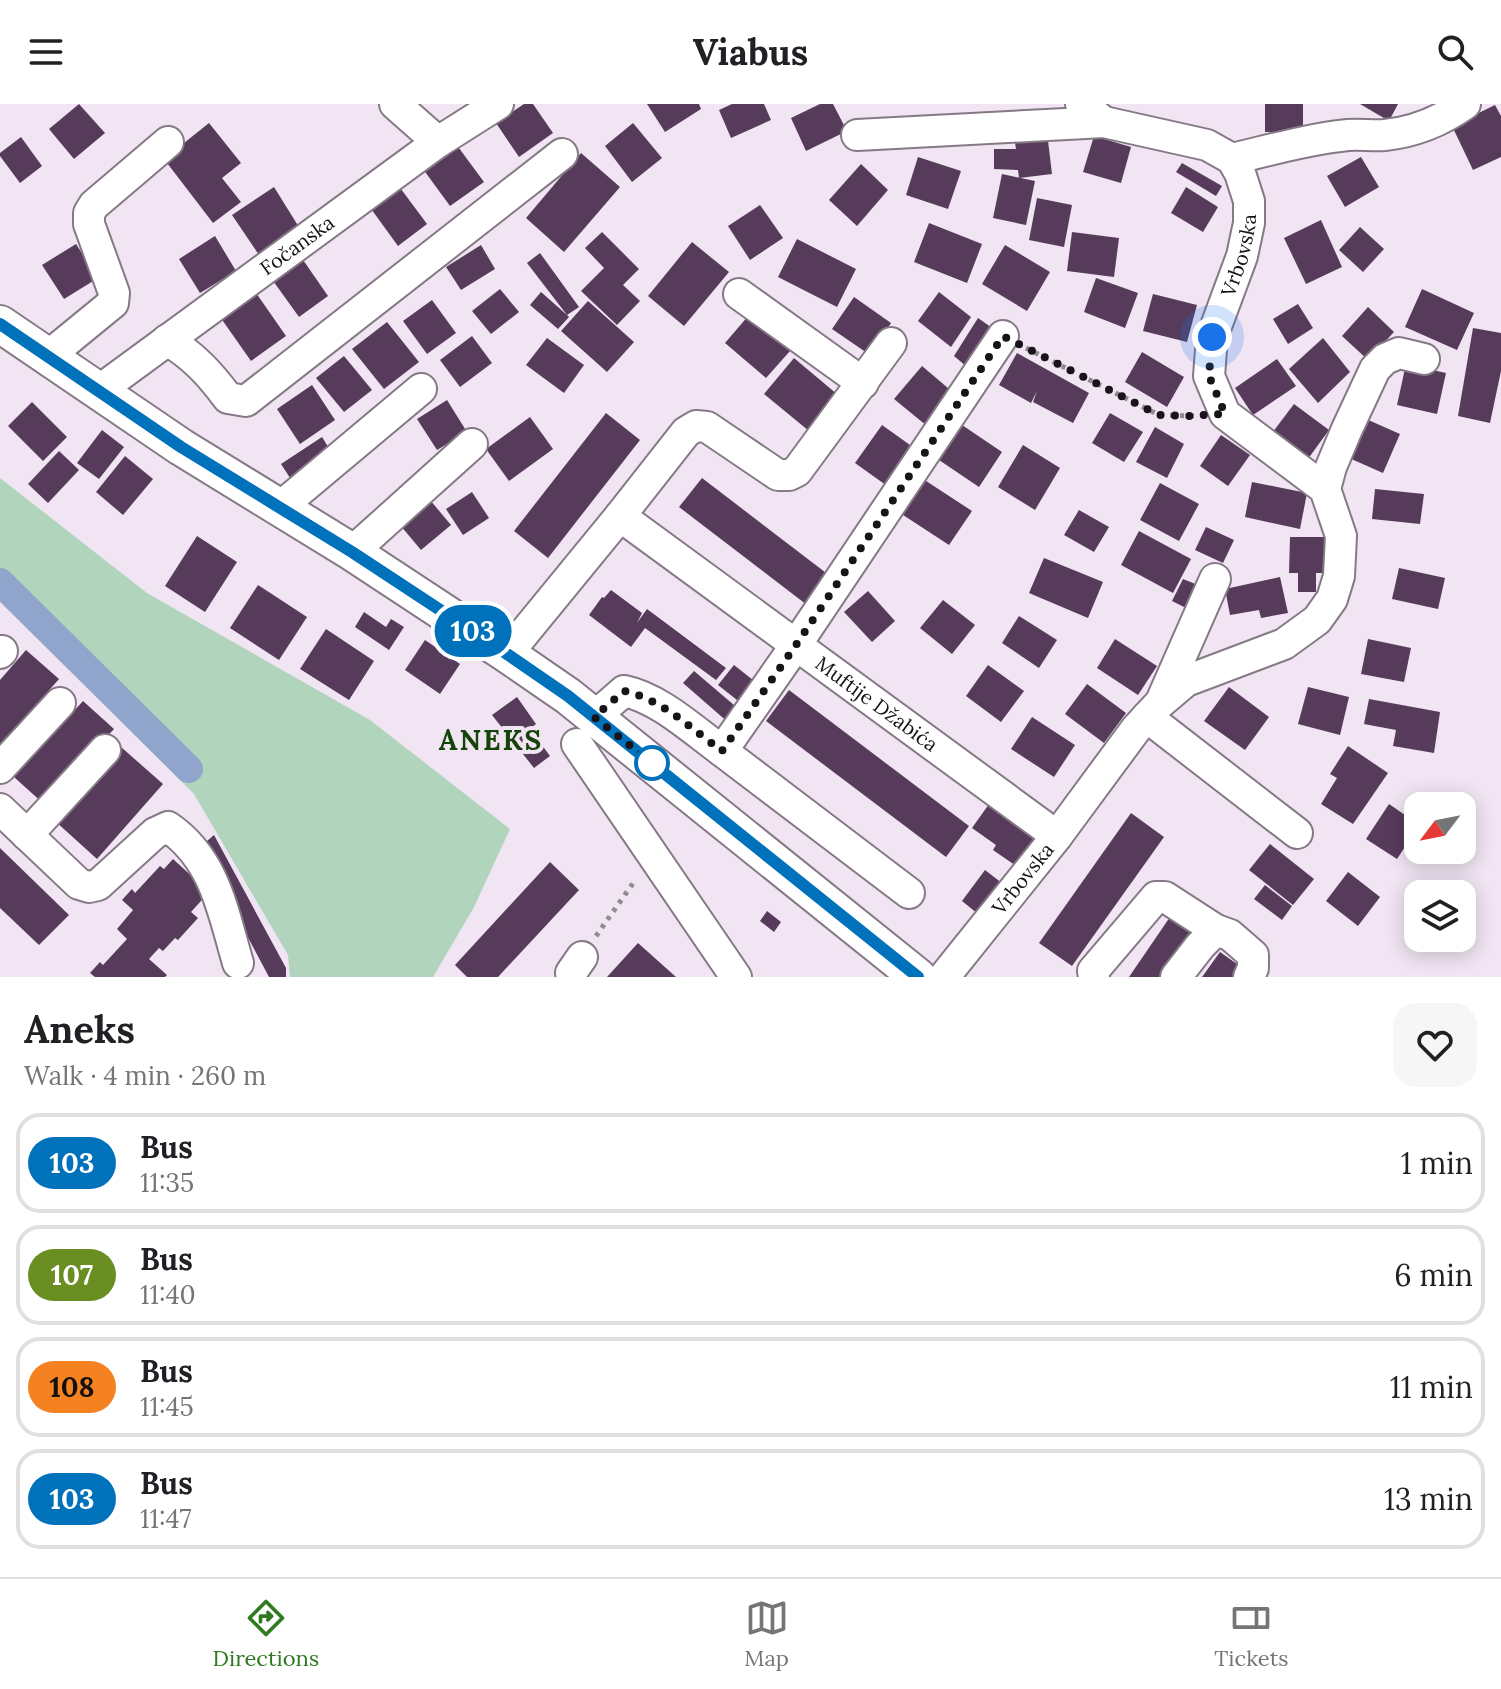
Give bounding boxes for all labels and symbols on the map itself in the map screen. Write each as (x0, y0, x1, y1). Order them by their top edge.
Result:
street label: Fočanska (255, 210, 339, 280)
street label: Vrbovska (1215, 214, 1261, 301)
your location (1192, 317, 1232, 357)
line badge: 103 (427, 605, 519, 657)
street label: Muftije Džabića (811, 650, 943, 757)
district label: ANEKS (439, 722, 543, 758)
unlabelled marker (635, 746, 669, 780)
north arrow (1404, 792, 1476, 864)
street label: Vrbovska (985, 837, 1059, 920)

